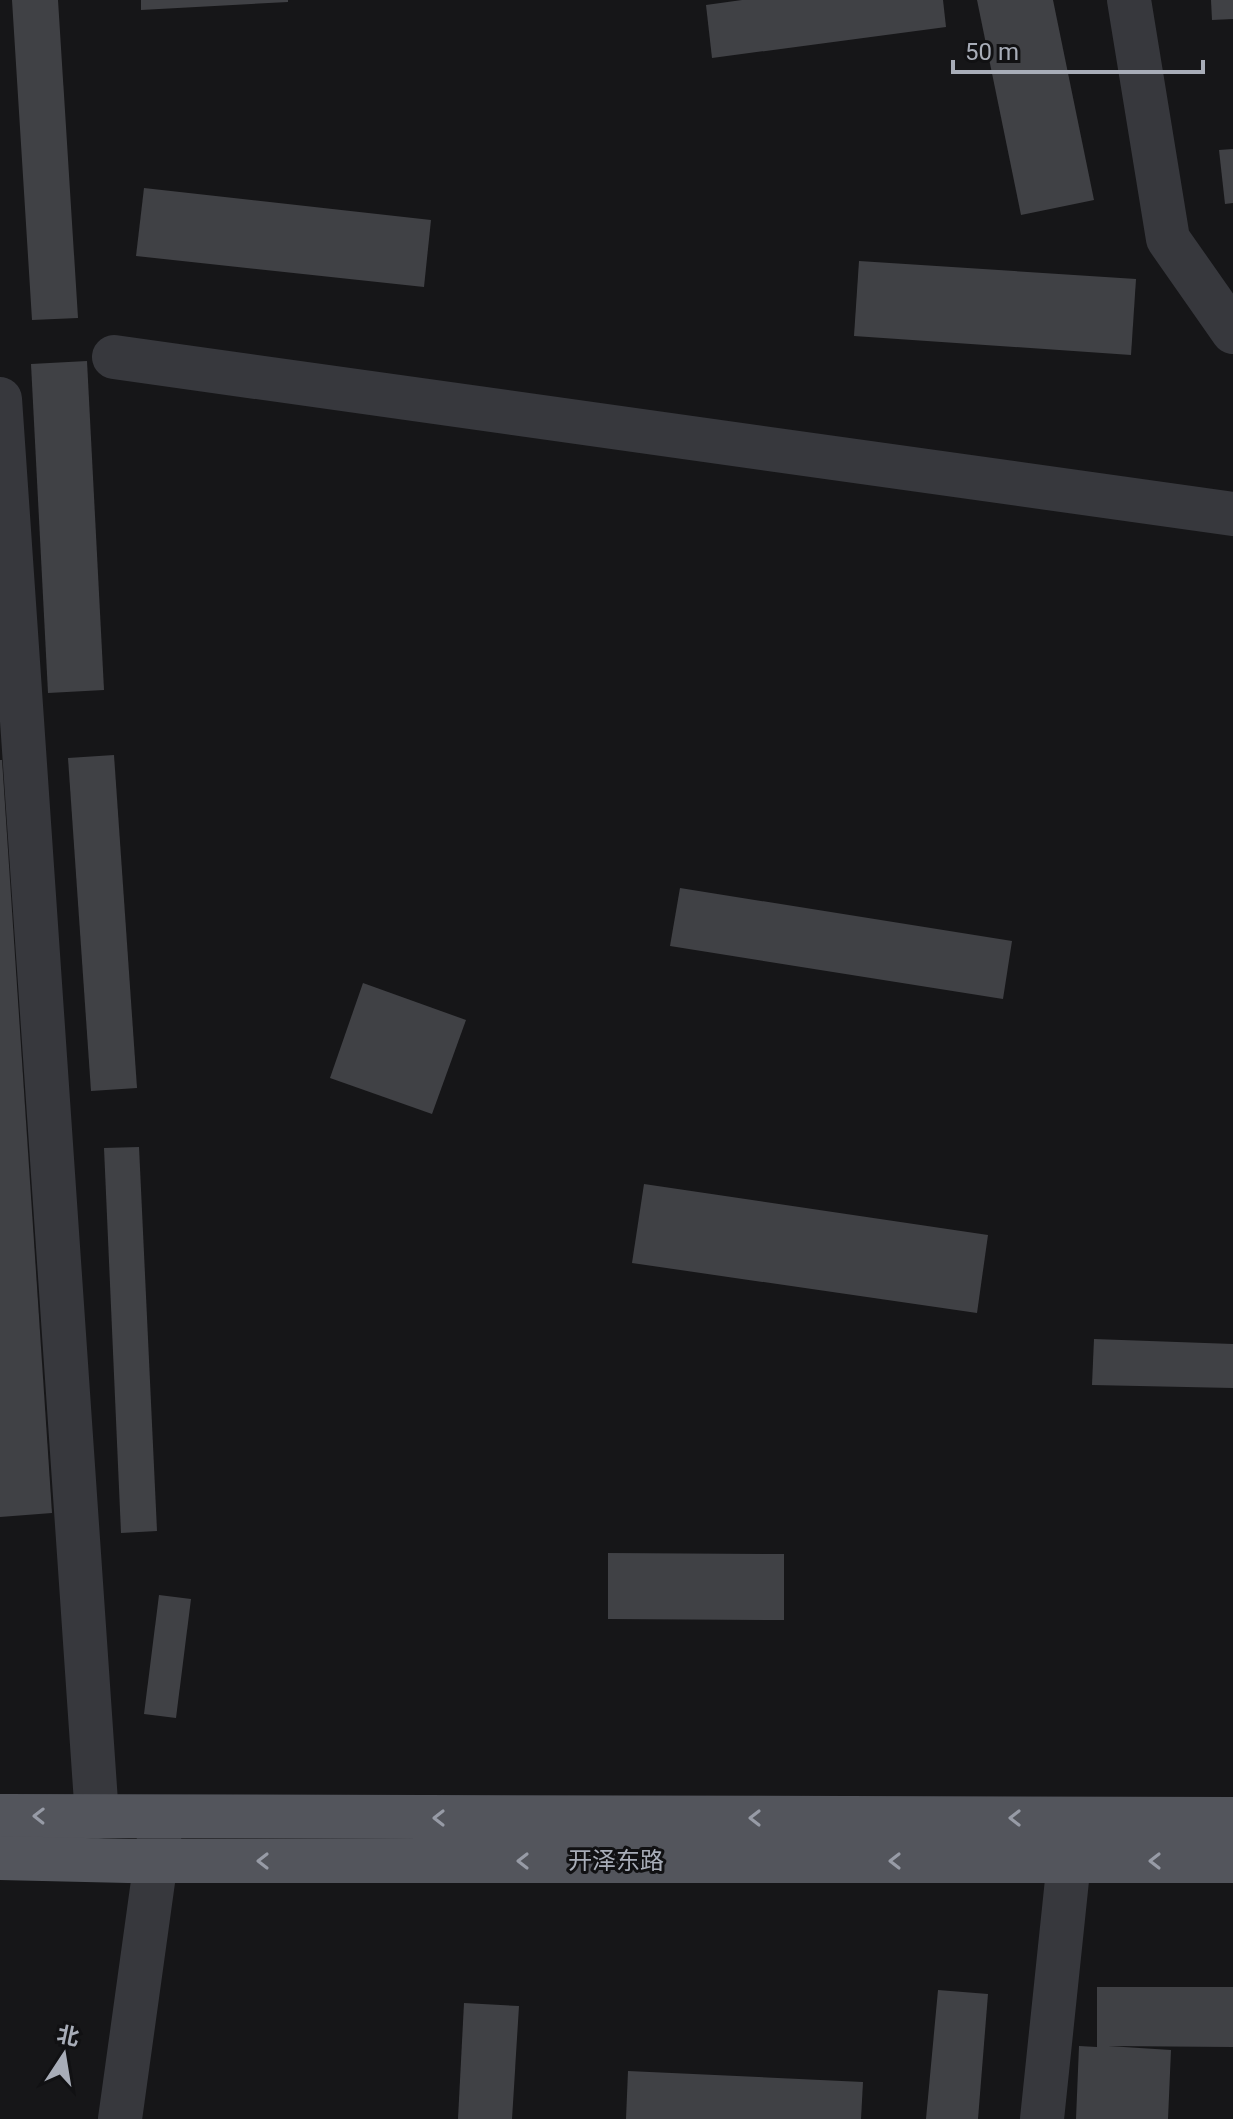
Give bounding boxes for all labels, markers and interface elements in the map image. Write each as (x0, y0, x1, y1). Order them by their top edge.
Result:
scale bar (953, 24, 1203, 74)
text: 50 m (965, 38, 1019, 66)
one-way arrow (32, 1808, 45, 1825)
one-way arrow (432, 1809, 445, 1827)
one-way arrow (748, 1809, 761, 1827)
one-way arrow (1008, 1809, 1021, 1827)
street label: 开泽东路 (568, 1847, 664, 1875)
one-way arrow (256, 1852, 269, 1870)
one-way arrow (516, 1852, 529, 1870)
one-way arrow (888, 1852, 901, 1870)
one-way arrow (1148, 1852, 1161, 1870)
north arrow (24, 2015, 104, 2095)
text: 北 (55, 2021, 81, 2050)

